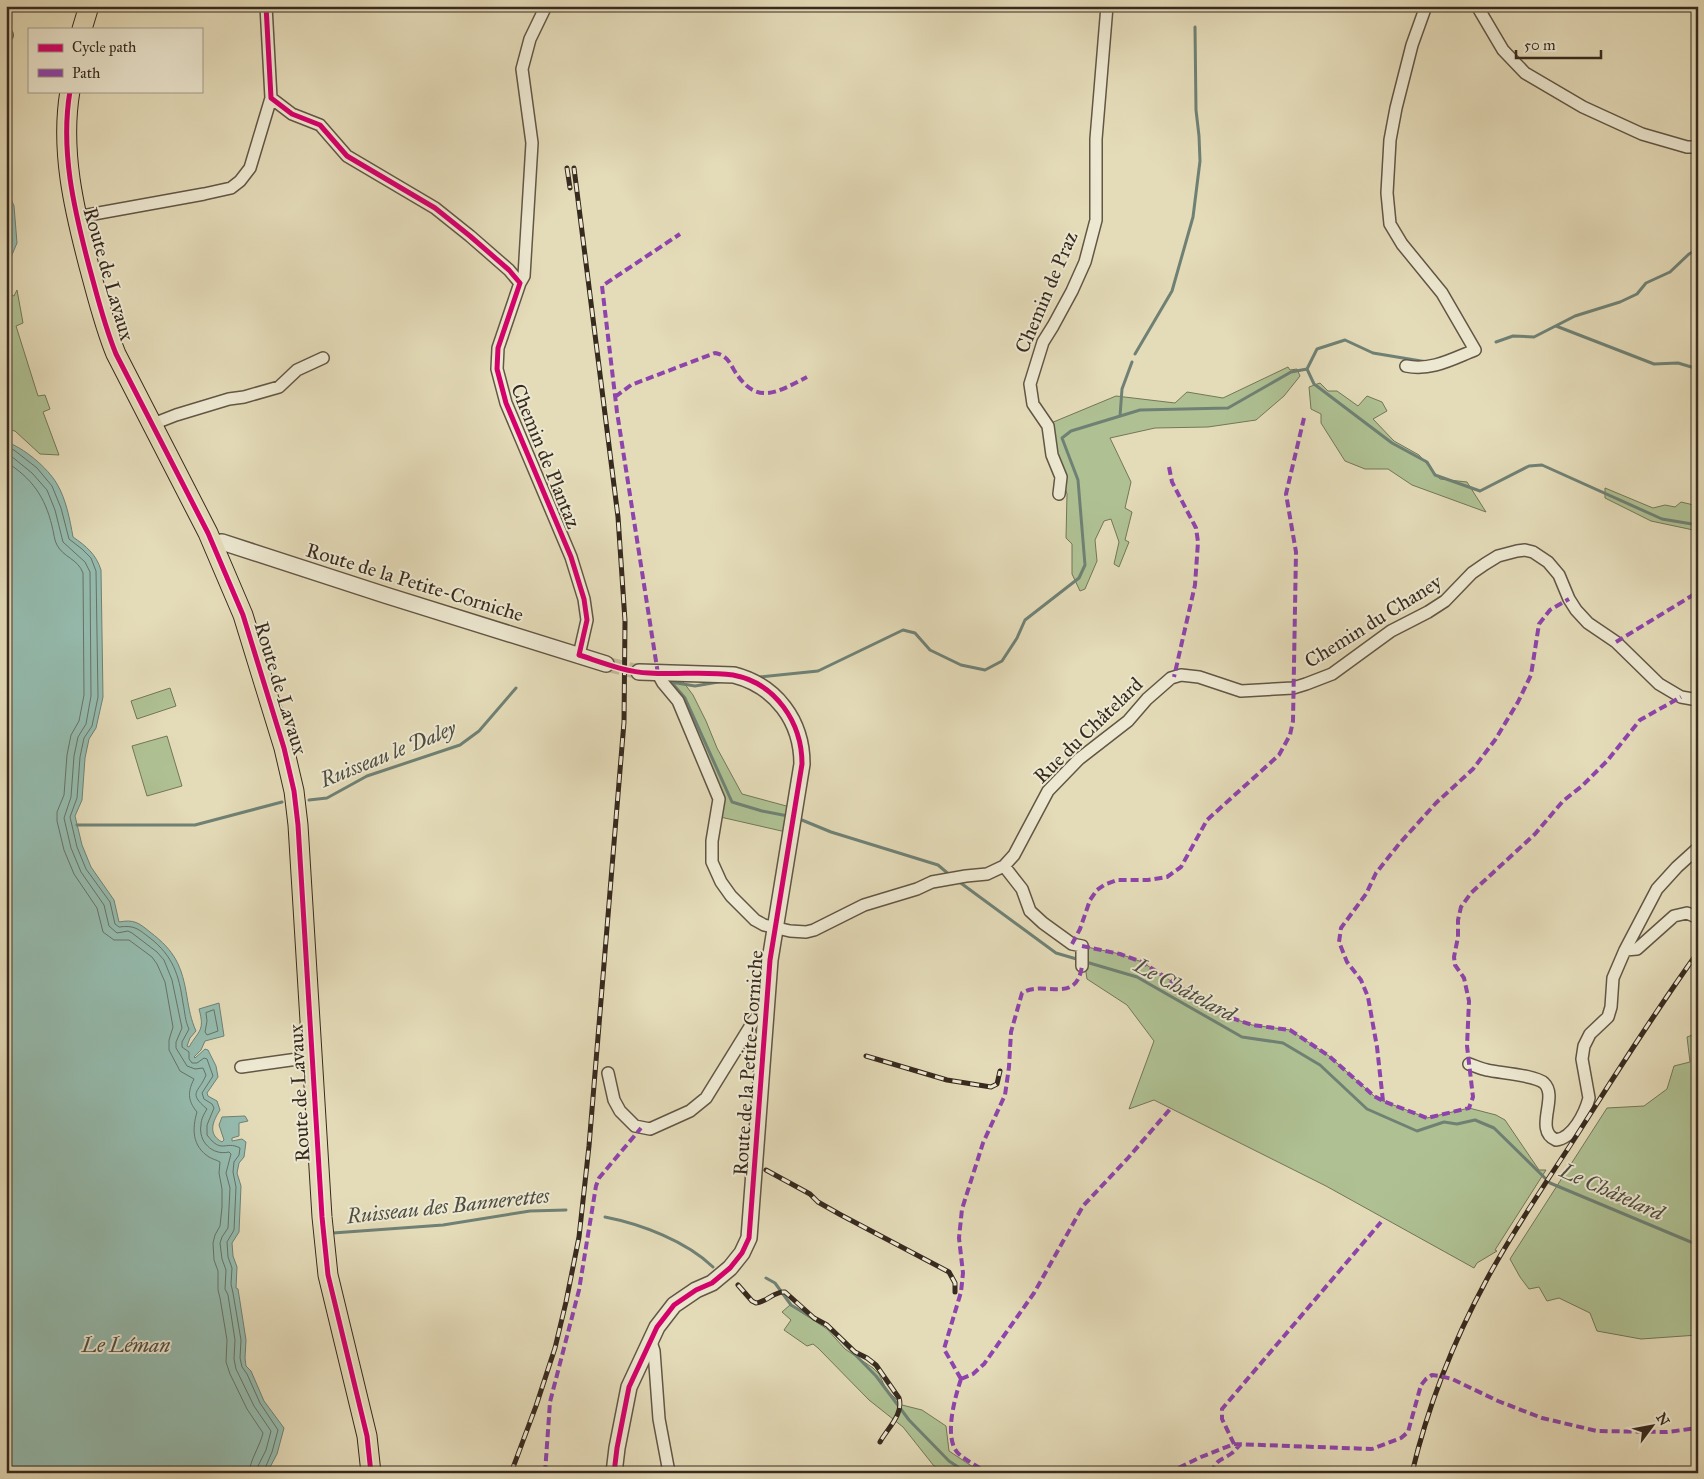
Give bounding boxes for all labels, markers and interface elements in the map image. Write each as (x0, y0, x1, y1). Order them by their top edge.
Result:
legend (28, 28, 202, 92)
scale bar (1516, 28, 1602, 60)
text: 50 m (1524, 36, 1556, 54)
text: Cycle path (72, 38, 137, 56)
text: Path (72, 64, 101, 82)
street label: Route de Lavaux (78, 204, 140, 344)
street label: Chemin de Praz (1010, 228, 1082, 356)
street label: Chemin de Plantaz (506, 380, 586, 532)
street label: Route de la Petite-Corniche (303, 537, 527, 627)
street label: Chemin du Chaney (1300, 569, 1446, 673)
street label: Route de Lavaux (249, 619, 313, 757)
street label: Rue du Châtelard (1029, 672, 1147, 788)
water label: Ruisseau le Daley (315, 714, 461, 793)
street label: Route de la Petite-Corniche (728, 949, 768, 1177)
water label: Le Châtelard (1129, 952, 1242, 1028)
street label: Route de Lavaux (283, 1023, 315, 1162)
water label: Le Châtelard (1555, 1157, 1670, 1227)
water label: Ruisseau des Bannerettes (344, 1182, 552, 1230)
water label: Le Léman (81, 1332, 170, 1358)
north arrow (1626, 1402, 1676, 1452)
text: N (1652, 1410, 1673, 1429)

